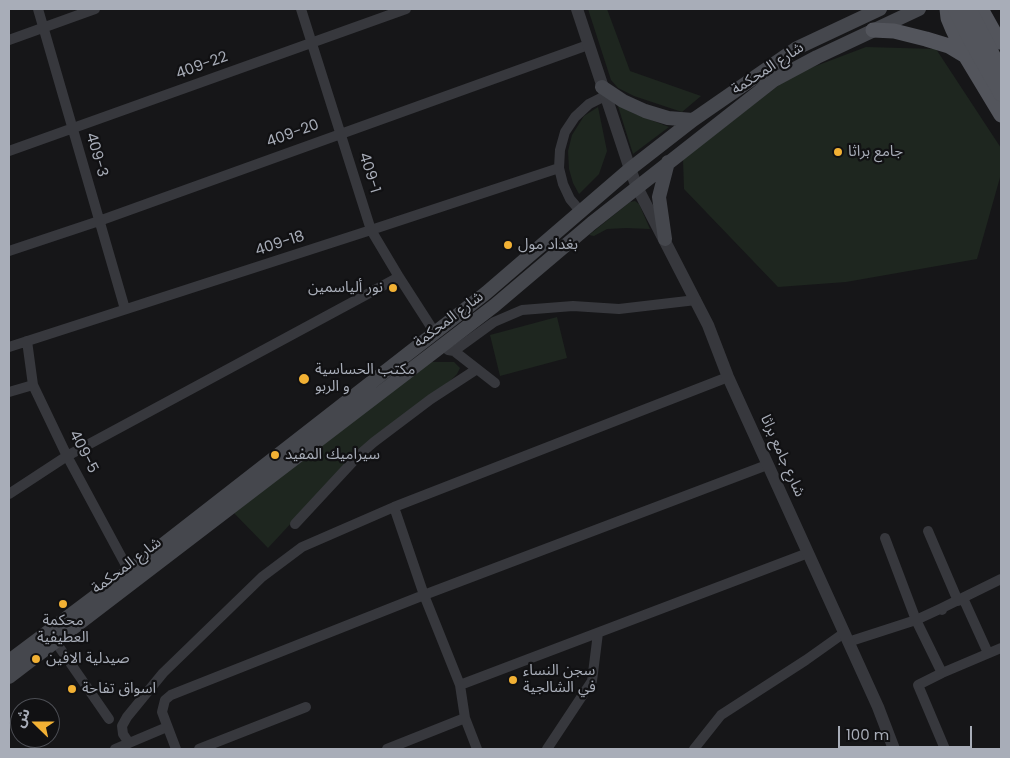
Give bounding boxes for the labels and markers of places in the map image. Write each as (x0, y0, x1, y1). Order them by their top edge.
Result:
place label: جامع براثا (848, 143, 903, 161)
marker: جامع براثا (832, 146, 844, 158)
place label: بغداد مول (518, 236, 578, 254)
marker: بغداد مول (502, 239, 514, 251)
place label: نور ألياسمين (308, 279, 383, 297)
marker: نور ألياسمين (387, 282, 399, 294)
place label: مكتب الحساسية و الربو (315, 361, 415, 396)
marker: مكتب الحساسية و الربو (297, 372, 311, 386)
place label: سيراميك المفيد (285, 446, 380, 464)
marker: سيراميك المفيد (269, 449, 281, 461)
marker: محكمة العطيفية (57, 598, 69, 610)
place label: محكمة العطيفية (37, 612, 89, 647)
place label: صيدلية الافين (46, 650, 129, 668)
marker: صيدلية الافين (30, 653, 42, 665)
place label: سجن النساء في الشالجية (523, 662, 596, 697)
marker: سجن النساء في الشالجية (507, 674, 519, 686)
place label: اسواق تفاحة (82, 680, 156, 698)
marker: اسواق تفاحة (66, 683, 78, 695)

